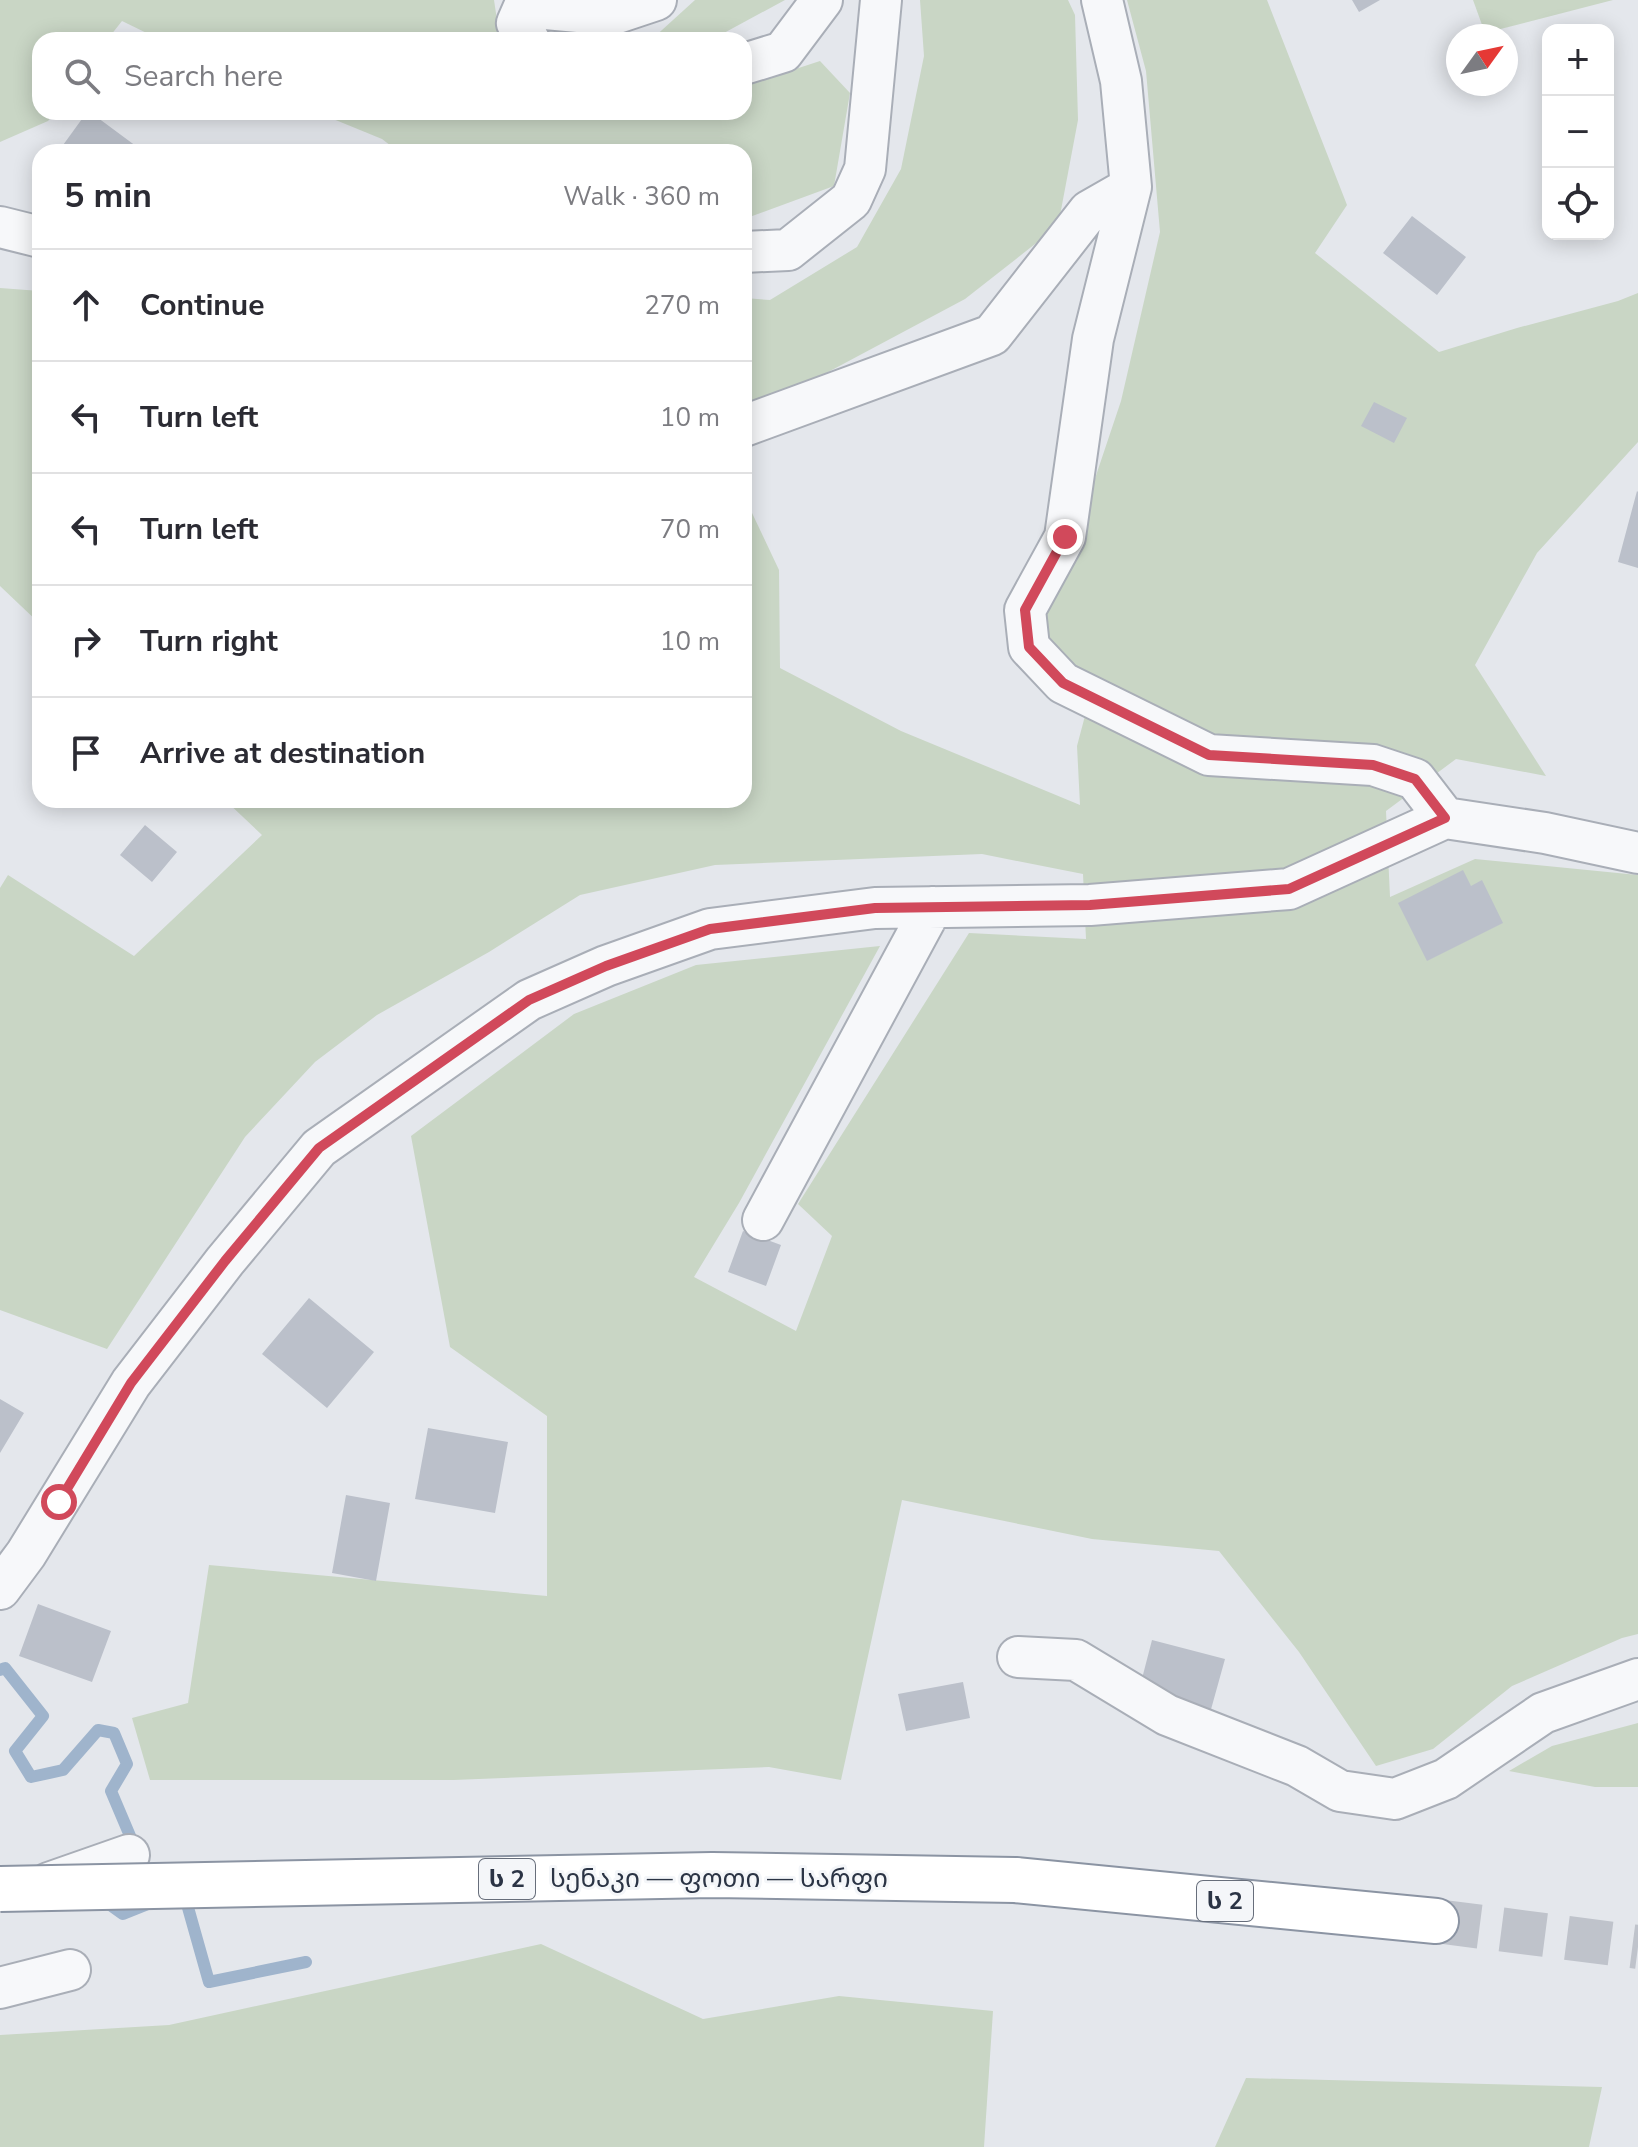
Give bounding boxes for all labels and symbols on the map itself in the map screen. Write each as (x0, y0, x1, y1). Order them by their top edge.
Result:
north arrow (1446, 24, 1518, 96)
route end (1047, 519, 1083, 555)
route start (41, 1484, 77, 1520)
road number: ს 2 (479, 1859, 535, 1899)
street label: სენაკი — ფოთი — სარფი (550, 1861, 888, 1896)
road number: ს 2 (1197, 1881, 1253, 1921)

